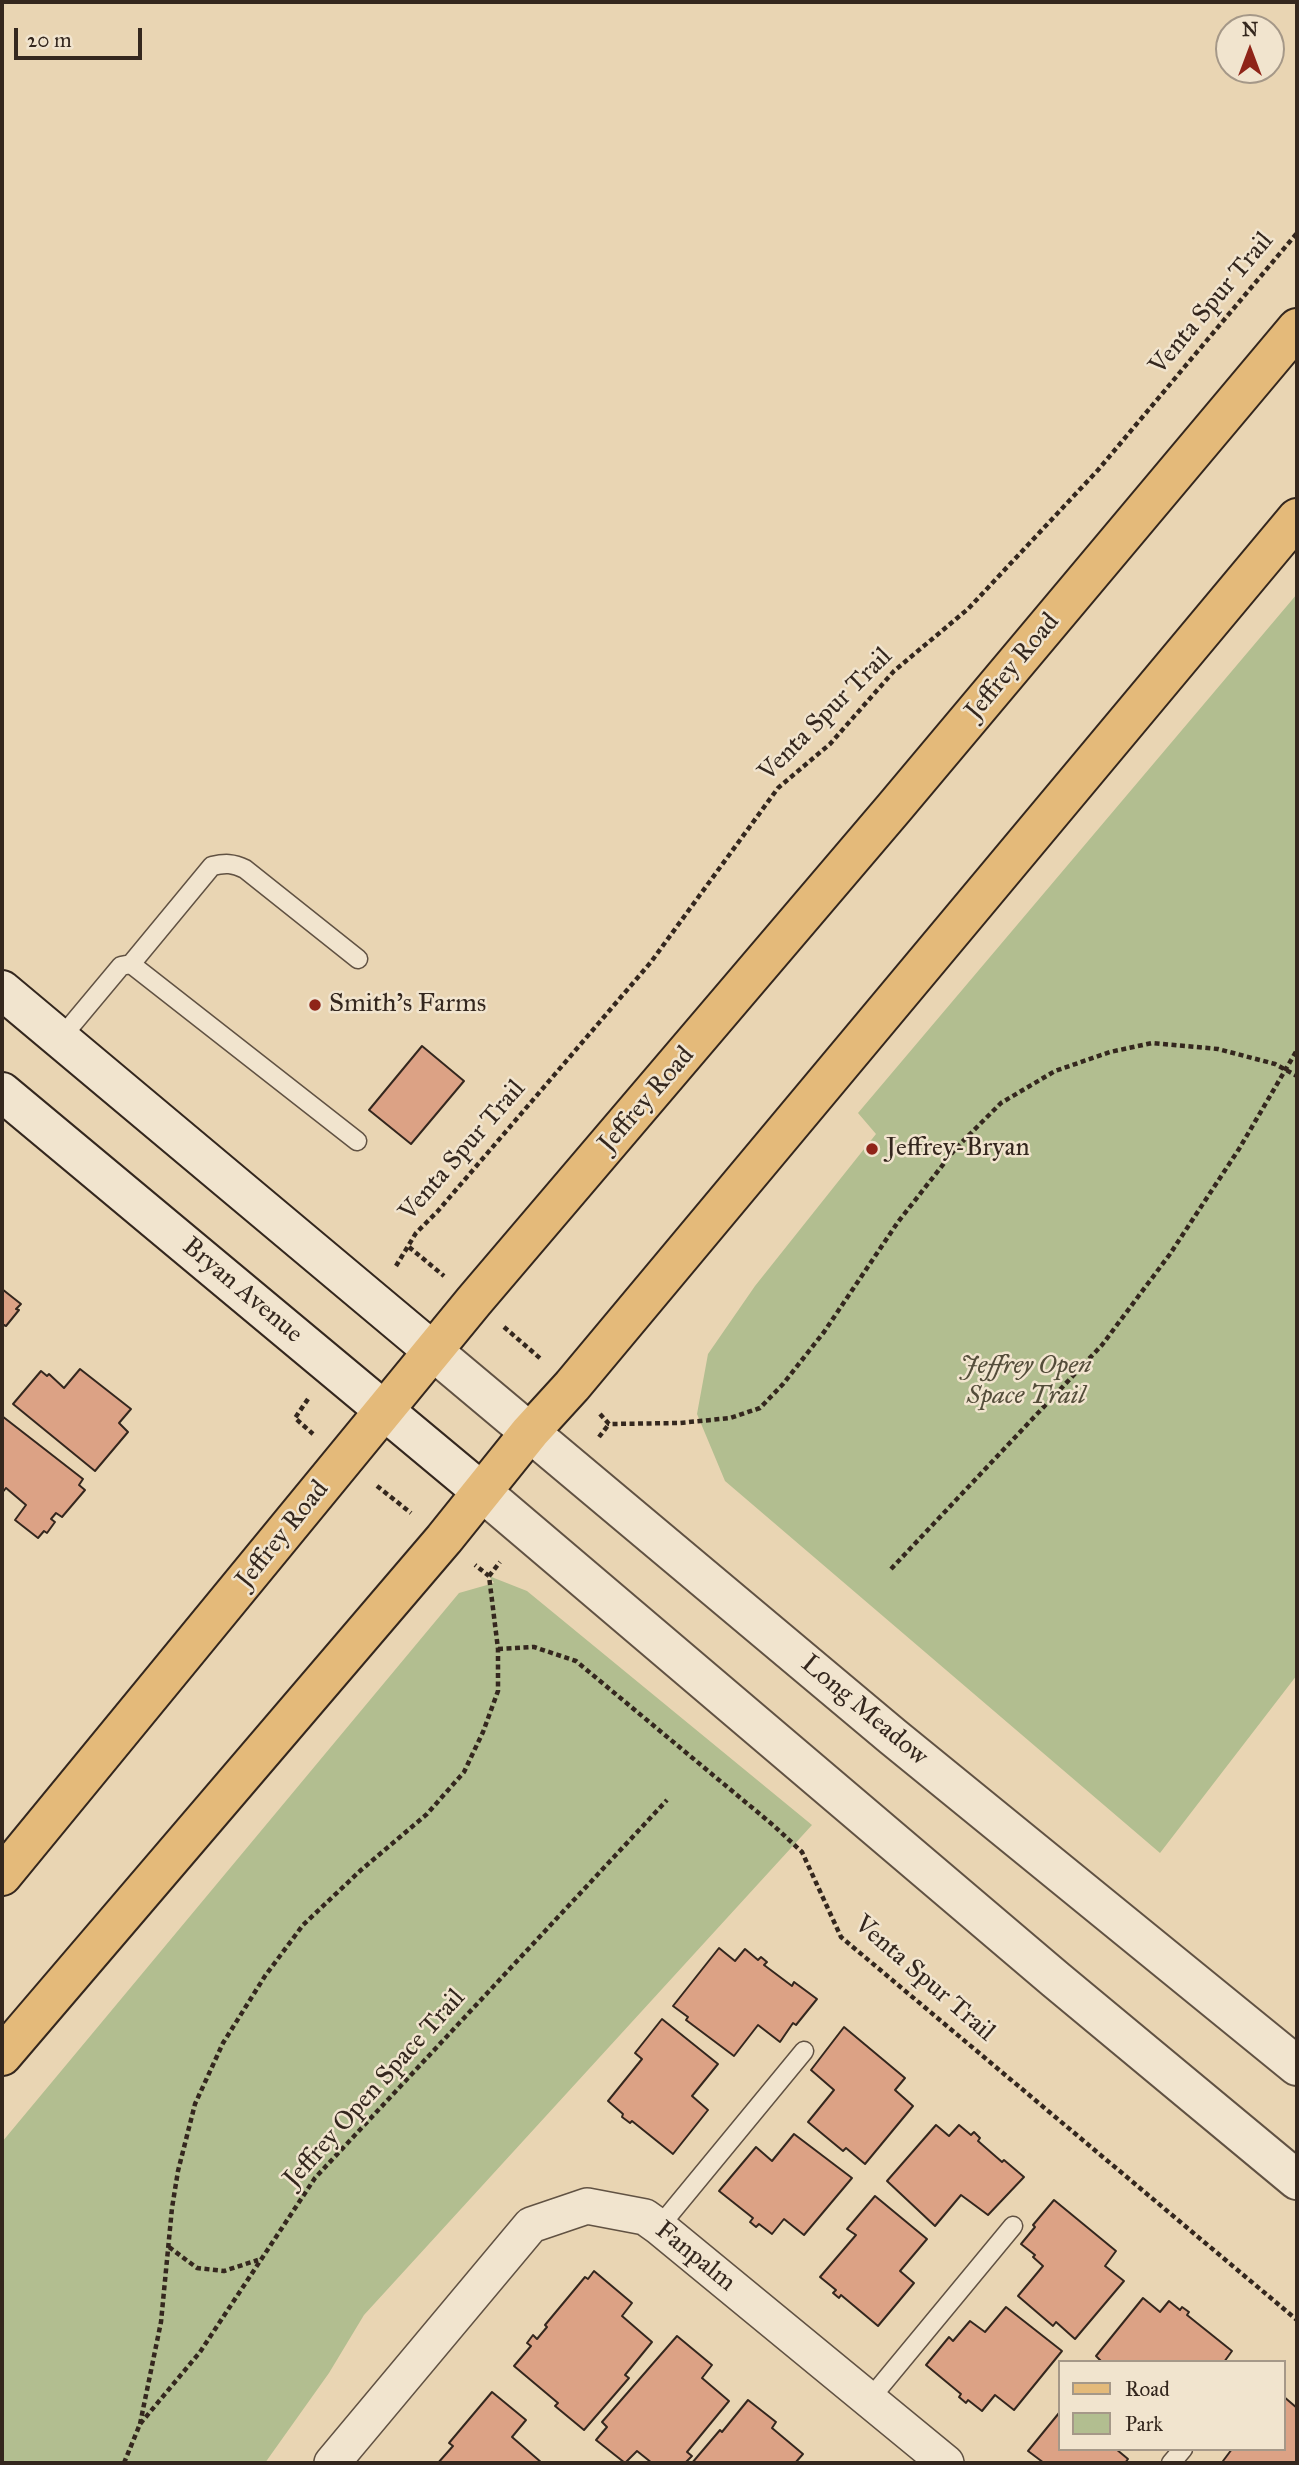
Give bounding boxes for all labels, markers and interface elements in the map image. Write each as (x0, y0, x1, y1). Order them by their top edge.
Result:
scale bar (18, 14, 145, 58)
north arrow (1215, 14, 1285, 84)
text: N (1242, 18, 1258, 41)
text: 20 m (27, 27, 72, 53)
street label: Venta Spur Trail (1143, 227, 1281, 381)
street label: Jeffrey Road (959, 607, 1067, 727)
street label: Venta Spur Trail (753, 642, 899, 788)
place label: Smith's Farms (329, 989, 486, 1021)
marker: Smith's Farms (307, 997, 323, 1013)
street label: Jeffrey Road (593, 1041, 701, 1159)
street label: Venta Spur Trail (393, 1074, 533, 1228)
place label: Jeffrey-Bryan (886, 1133, 1029, 1165)
marker: Jeffrey-Bryan (864, 1141, 880, 1157)
street label: Bryan Avenue (175, 1232, 309, 1350)
park label: Jeffrey Open Space Trail (961, 1351, 1091, 1412)
street label: Jeffrey Road (230, 1475, 336, 1595)
street label: Long Meadow (794, 1649, 934, 1773)
street label: Venta Spur Trail (847, 1909, 1001, 2049)
street label: Jeffrey Open Space Trail (278, 1983, 472, 2195)
street label: Fanpalm (649, 2215, 741, 2299)
legend (1058, 2360, 1285, 2451)
text: Road (1125, 2376, 1170, 2402)
text: Park (1125, 2411, 1163, 2437)

